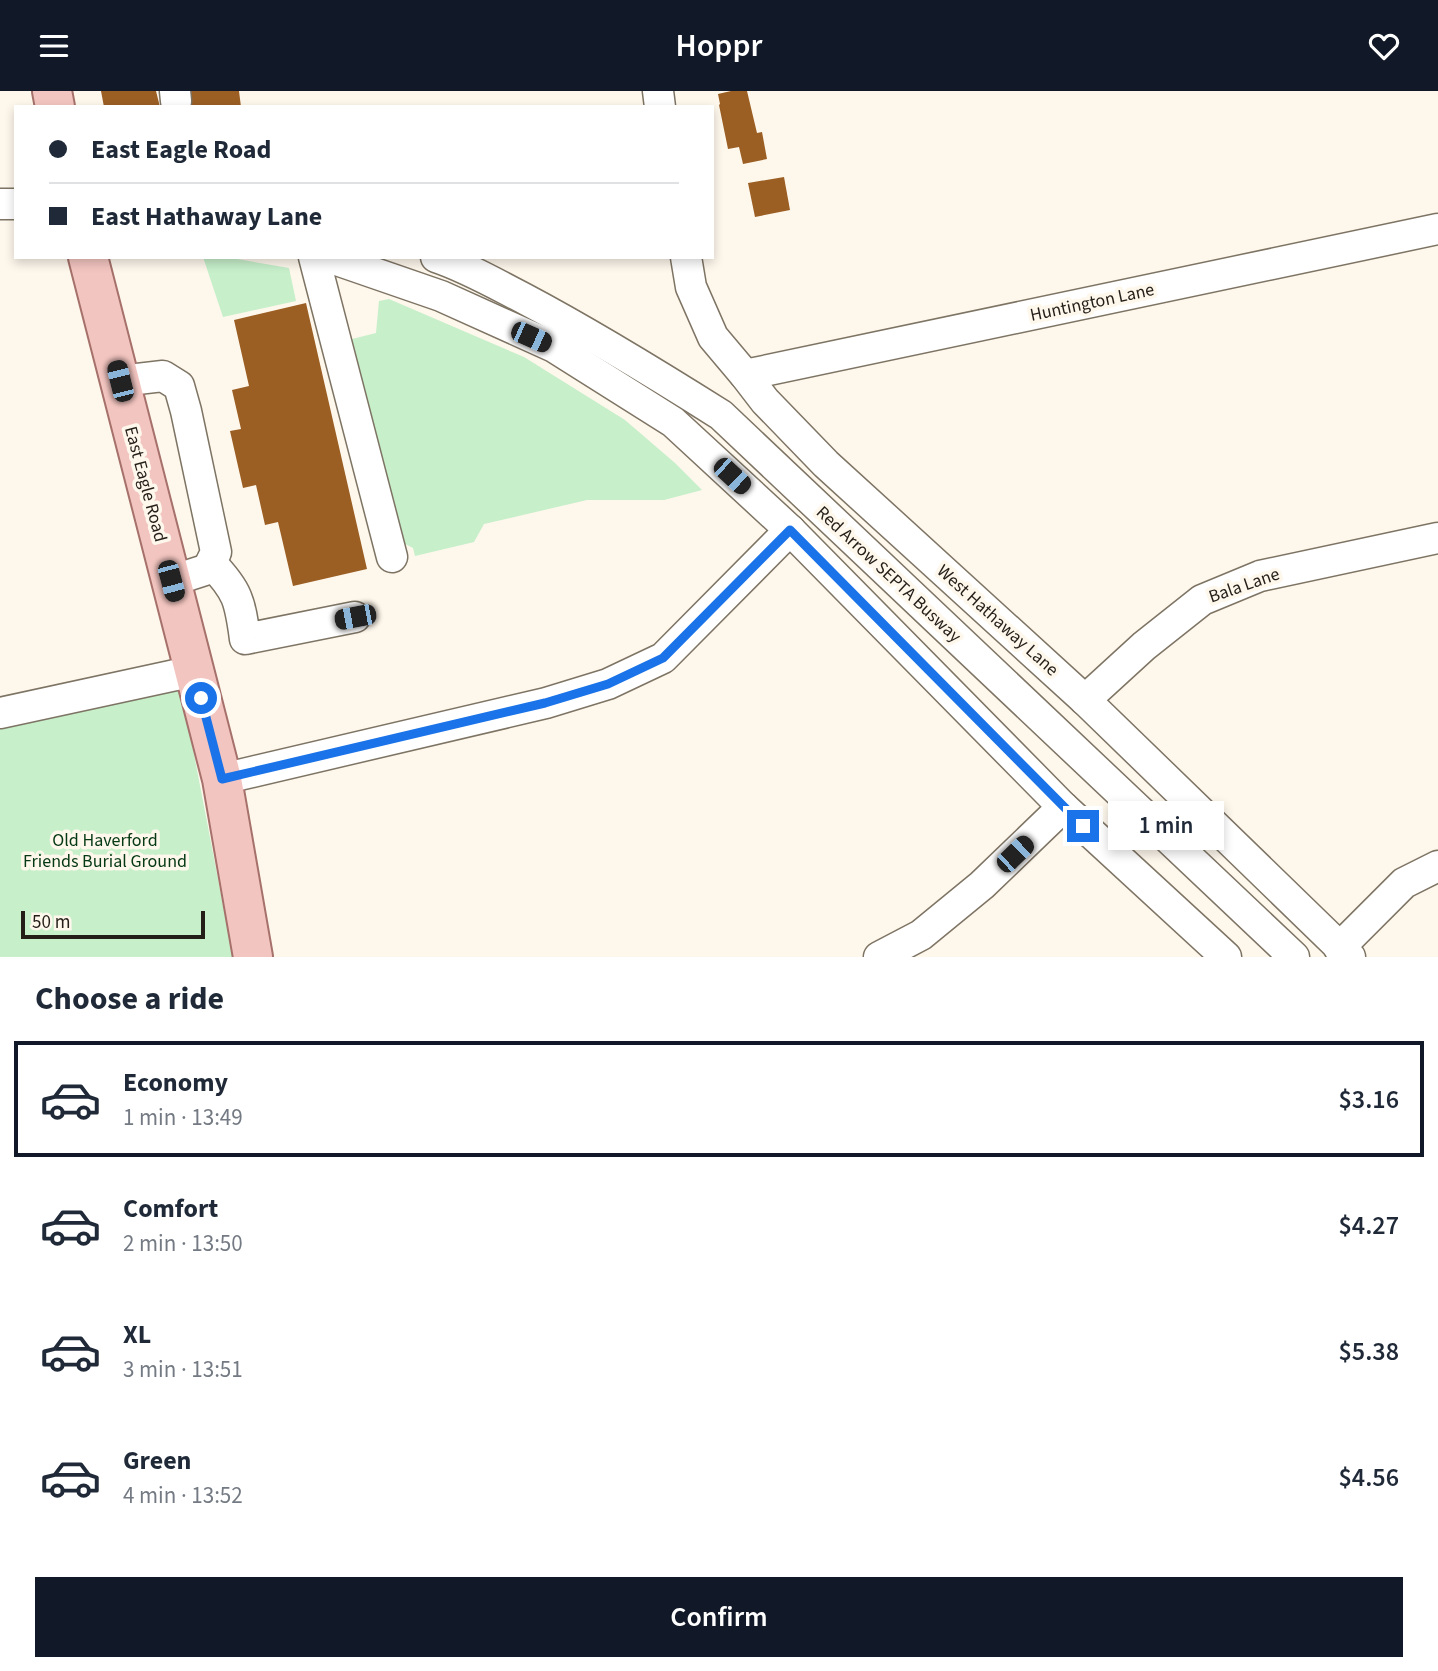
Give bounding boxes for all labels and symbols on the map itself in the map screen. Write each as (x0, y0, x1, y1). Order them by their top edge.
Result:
street label: Huntington Lane (1028, 277, 1157, 328)
car (508, 319, 555, 355)
car (105, 358, 136, 404)
street label: East Eagle Road (118, 424, 173, 545)
car (710, 454, 755, 498)
street label: Red Arrow SEPTA Busway (811, 500, 967, 649)
car (156, 558, 187, 604)
street label: West Hathaway Lane (931, 559, 1064, 682)
street label: Bala Lane (1205, 562, 1283, 609)
car (333, 603, 378, 631)
route start (185, 682, 217, 714)
callout: 1 min (1108, 801, 1223, 851)
route end (1067, 810, 1099, 842)
park label: Old Haverford Friends Burial Ground (23, 828, 187, 874)
car (993, 832, 1038, 876)
scale bar (21, 908, 205, 940)

